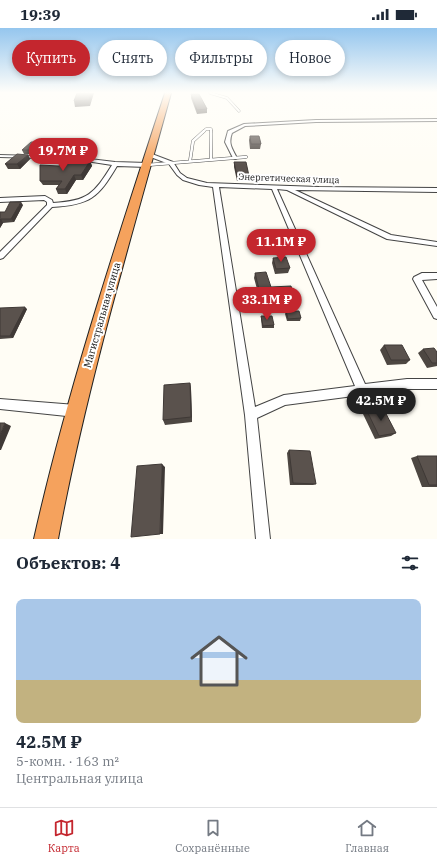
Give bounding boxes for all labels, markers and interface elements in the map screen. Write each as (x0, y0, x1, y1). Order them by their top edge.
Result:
text: 19:39 (20, 5, 61, 24)
chip: Купить (12, 40, 90, 76)
chip: Снять (98, 40, 167, 76)
chip: Фильтры (175, 40, 267, 76)
chip: Новое (275, 40, 345, 76)
pin: 19.7M ₽ (26, 138, 100, 172)
text: 19.7M ₽ (38, 142, 88, 159)
street label: Энергетическая улица (238, 171, 340, 185)
pin: 11.1M ₽ (244, 229, 318, 263)
text: 11.1M ₽ (256, 233, 306, 250)
street label: Магистральная улица (81, 260, 123, 369)
pin: 33.1M ₽ (230, 287, 304, 321)
text: 33.1M ₽ (242, 291, 292, 308)
pin: 42.5M ₽ (344, 388, 418, 422)
text: 42.5M ₽ (356, 392, 406, 409)
text: Объектов: 4 (16, 552, 120, 574)
icon: filters (399, 552, 421, 574)
icon: home (183, 625, 255, 697)
text: 42.5M ₽ (16, 731, 82, 753)
text: 5-комн. · 163 m² (16, 753, 119, 770)
text: Центральная улица (16, 770, 143, 787)
tab: Карта (48, 817, 80, 855)
tab: Сохранённые (175, 817, 250, 855)
tab: Главная (345, 817, 389, 855)

